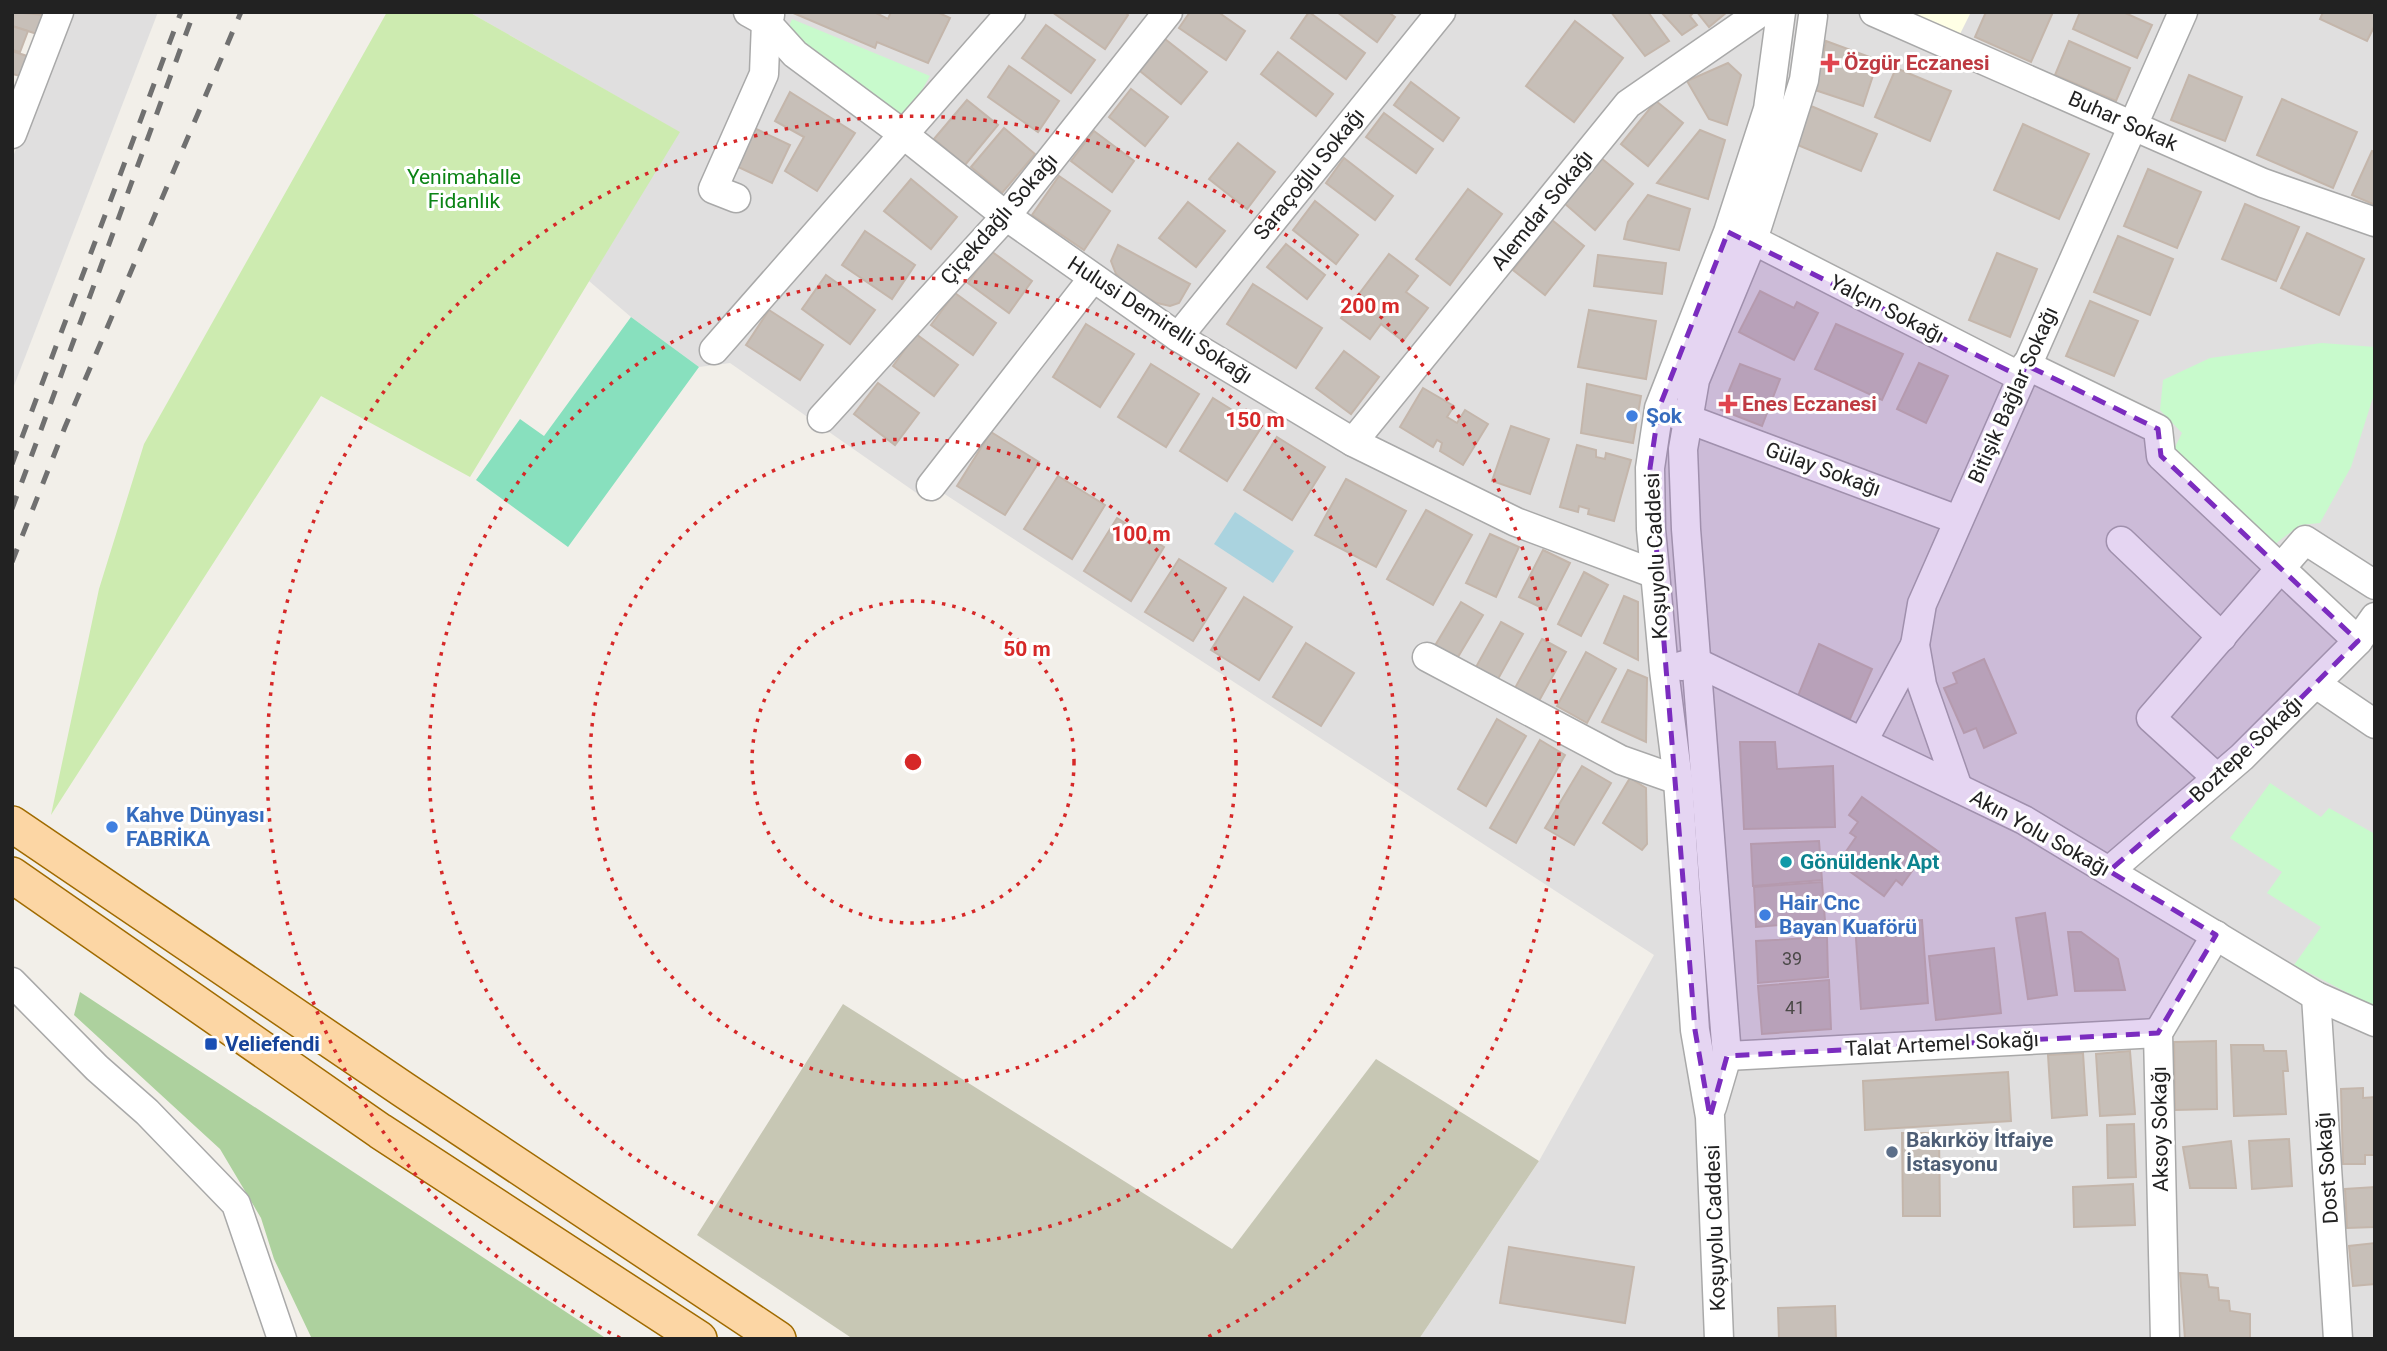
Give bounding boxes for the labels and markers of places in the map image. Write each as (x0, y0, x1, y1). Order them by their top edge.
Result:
place label: Özgür Eczanesi (1844, 51, 1990, 75)
marker: Özgür Eczanesi (1822, 55, 1838, 71)
place label: Enes Eczanesi (1742, 392, 1877, 416)
marker: Enes Eczanesi (1720, 396, 1736, 412)
place label: Şok (1646, 404, 1683, 428)
marker: Şok (1624, 408, 1640, 424)
centre of rings (901, 750, 925, 774)
place label: Kahve Dünyası FABRİKA (126, 803, 265, 851)
marker: Kahve Dünyası FABRİKA (104, 819, 120, 835)
place label: Gönüldenk Apt (1800, 850, 1939, 874)
marker: Gönüldenk Apt (1778, 854, 1794, 870)
place label: Hair Cnc Bayan Kuaförü (1779, 891, 1917, 939)
marker: Hair Cnc Bayan Kuaförü (1757, 907, 1773, 923)
place label: Veliefendi (225, 1032, 320, 1056)
marker: Veliefendi (203, 1036, 219, 1052)
place label: Bakırköy İtfaiye İstasyonu (1906, 1128, 2053, 1176)
marker: Bakırköy İtfaiye İstasyonu (1884, 1144, 1900, 1160)

